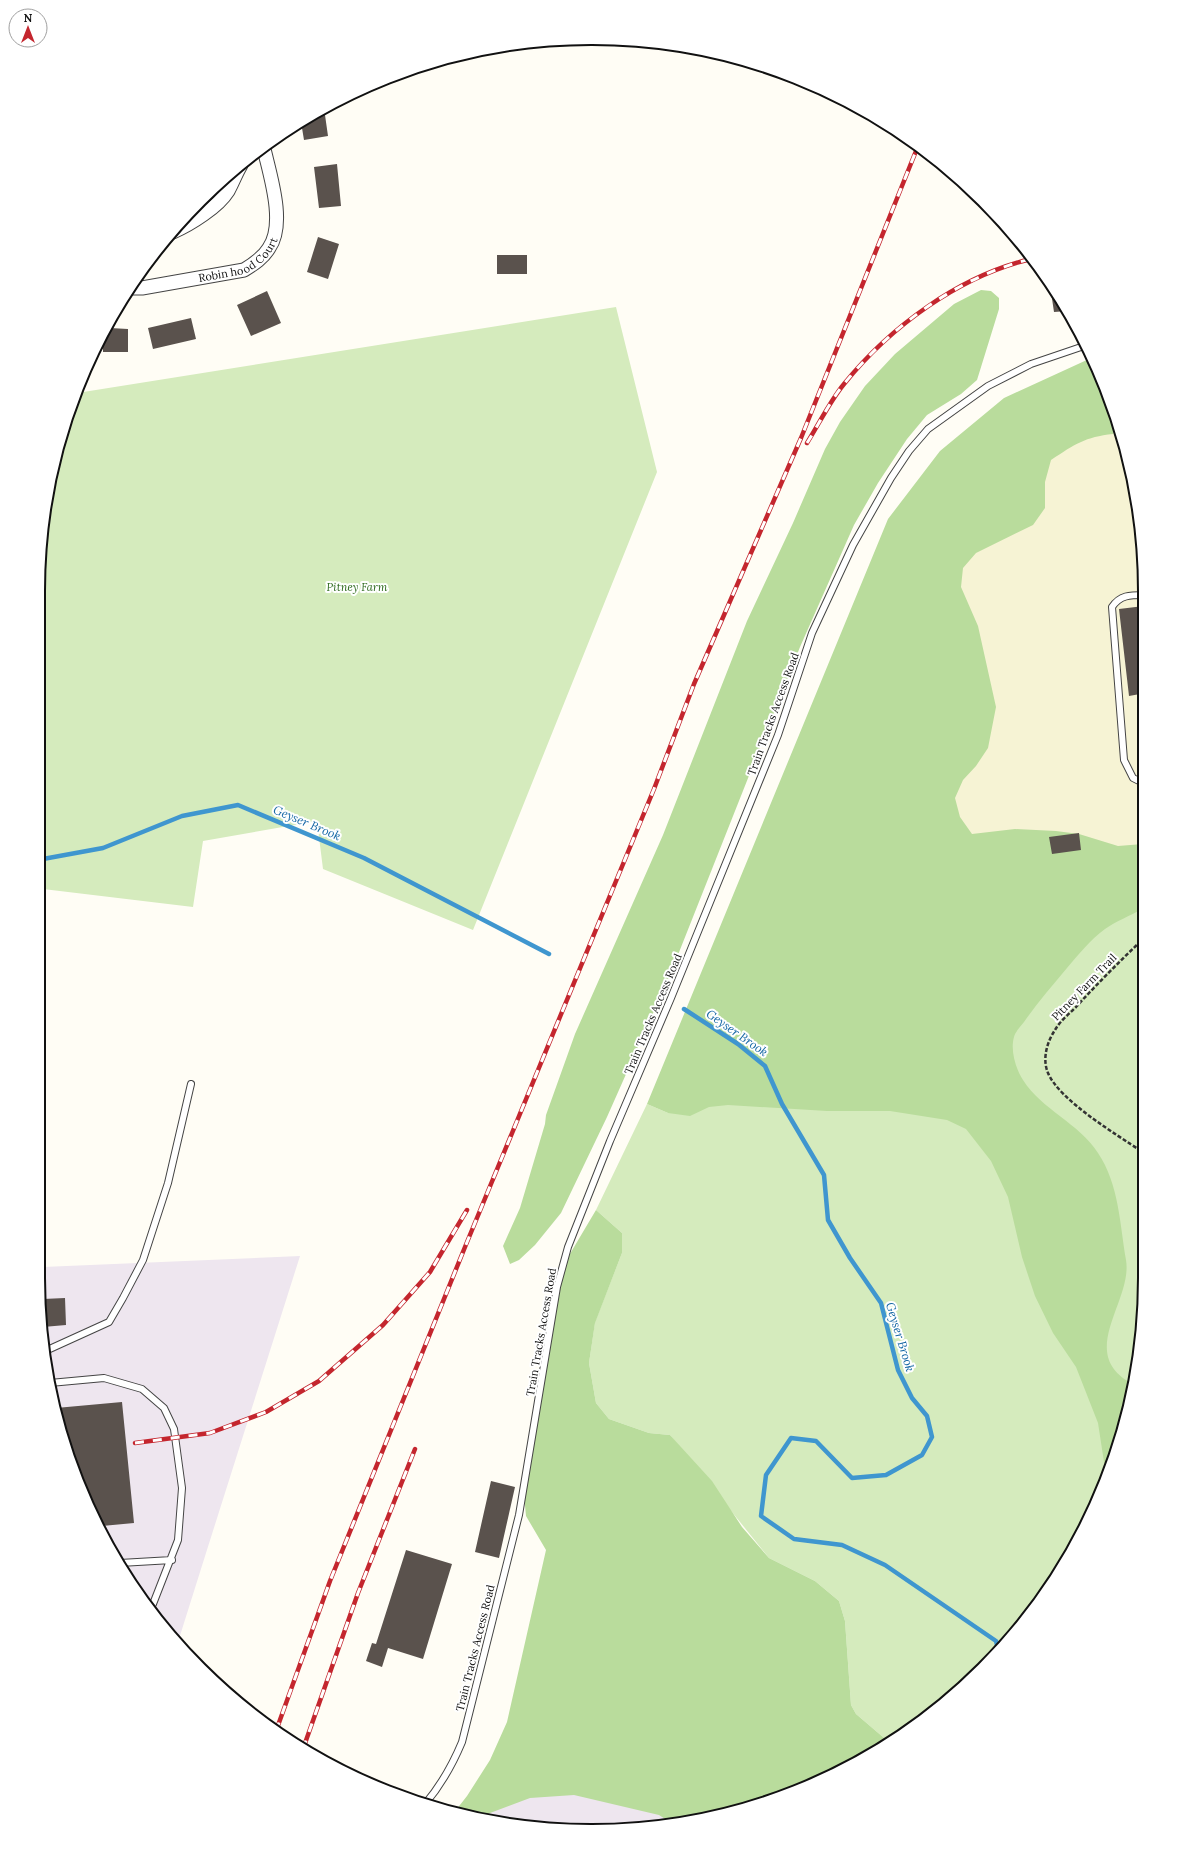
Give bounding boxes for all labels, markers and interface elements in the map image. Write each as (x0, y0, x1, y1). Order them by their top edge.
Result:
north arrow (8, 8, 48, 48)
text: N (24, 11, 33, 25)
street label: Robin hood Court (197, 235, 281, 285)
park label: Pitney Farm (327, 580, 388, 594)
street label: Train Tracks Access Road (744, 650, 802, 777)
water label: Geyser Brook (271, 802, 343, 843)
street label: Train Tracks Access Road (621, 951, 685, 1077)
street label: Pitney Farm Trail (1049, 951, 1119, 1023)
water label: Geyser Brook (704, 1006, 771, 1059)
street label: Train Tracks Access Road (523, 1266, 559, 1397)
water label: Geyser Brook (883, 1300, 918, 1373)
street label: Train Tracks Access Road (452, 1583, 498, 1713)

